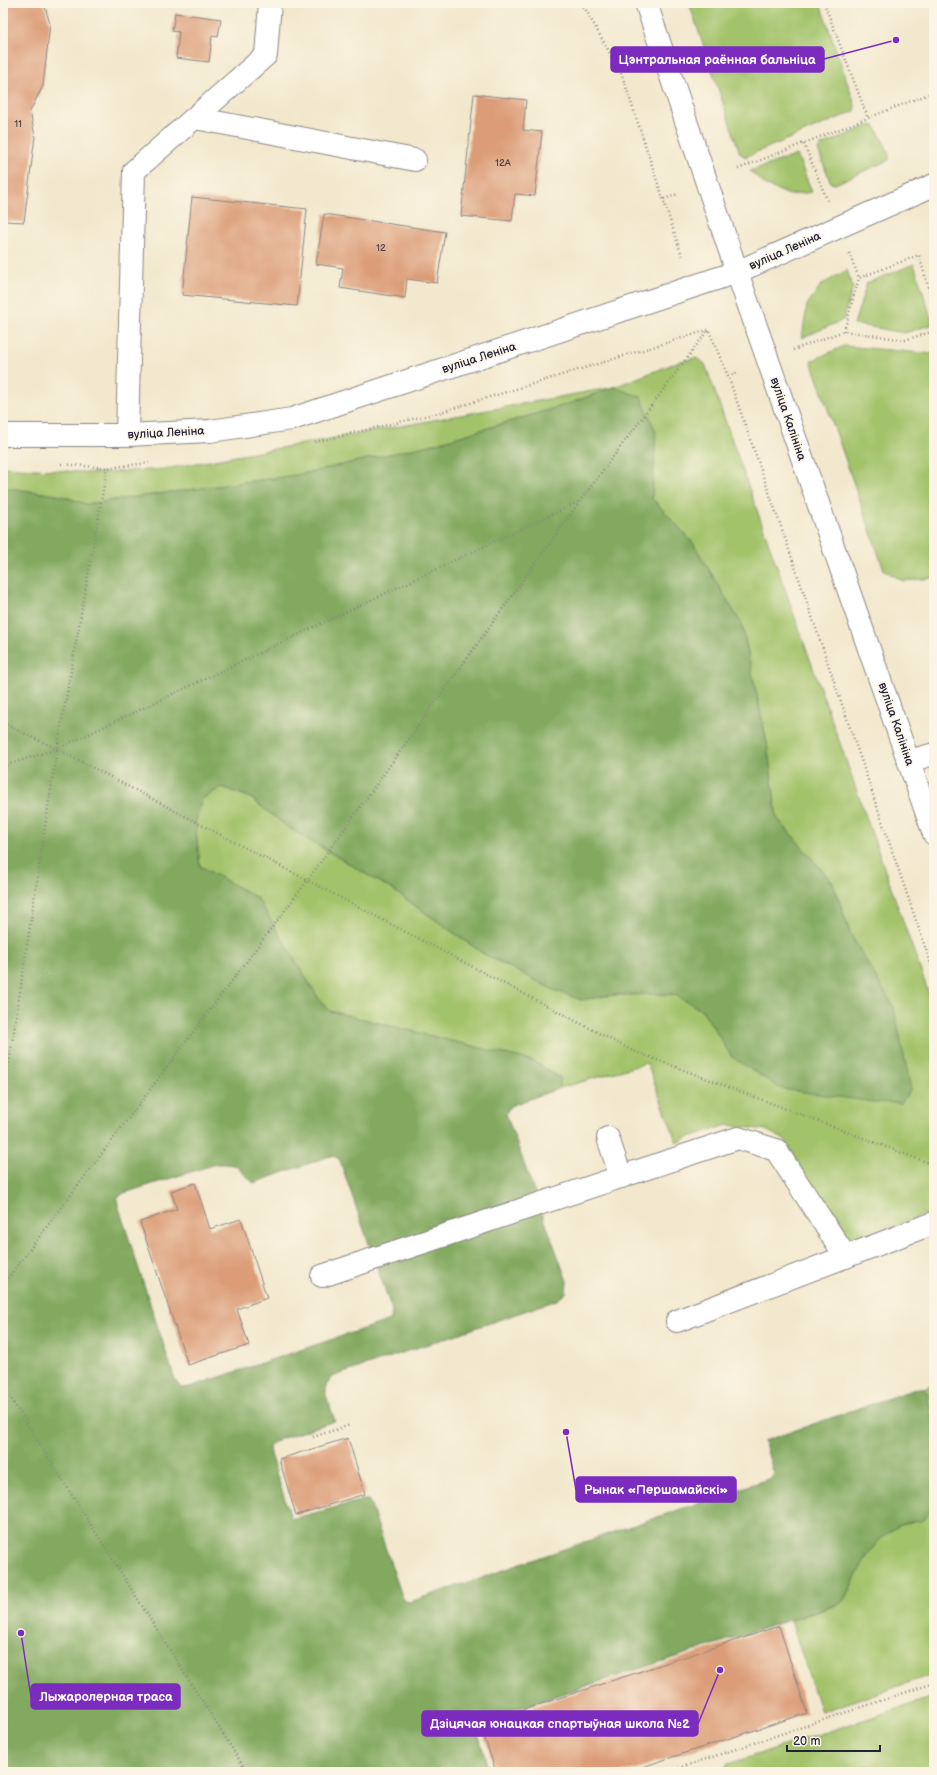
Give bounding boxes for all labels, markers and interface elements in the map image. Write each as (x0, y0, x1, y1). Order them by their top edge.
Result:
callout: Цэнтральная раённая бальніца (611, 47, 824, 72)
text: Цэнтральная раённая бальніца (618, 52, 816, 68)
house number: 11 (14, 118, 22, 130)
house number: 12А (495, 157, 512, 169)
street label: вуліца Леніна (747, 229, 823, 273)
house number: 12 (376, 242, 386, 254)
street label: вуліца Леніна (440, 339, 518, 377)
street label: вуліца Калініна (767, 375, 809, 463)
street label: вуліца Леніна (127, 423, 205, 443)
street label: вуліца Калініна (875, 680, 917, 768)
callout: Рынак «Першамайскі» (576, 1477, 736, 1502)
text: Рынак «Першамайскі» (584, 1482, 728, 1498)
callout: Лыжаролерная траса (31, 1684, 180, 1709)
text: Лыжаролерная траса (38, 1689, 173, 1705)
callout: Дзіцячая юнацкая спартыўная школа №2 (422, 1711, 698, 1736)
text: Дзіцячая юнацкая спартыўная школа №2 (430, 1716, 690, 1732)
scale bar (787, 1727, 880, 1753)
text: 20 m (793, 1734, 820, 1749)

